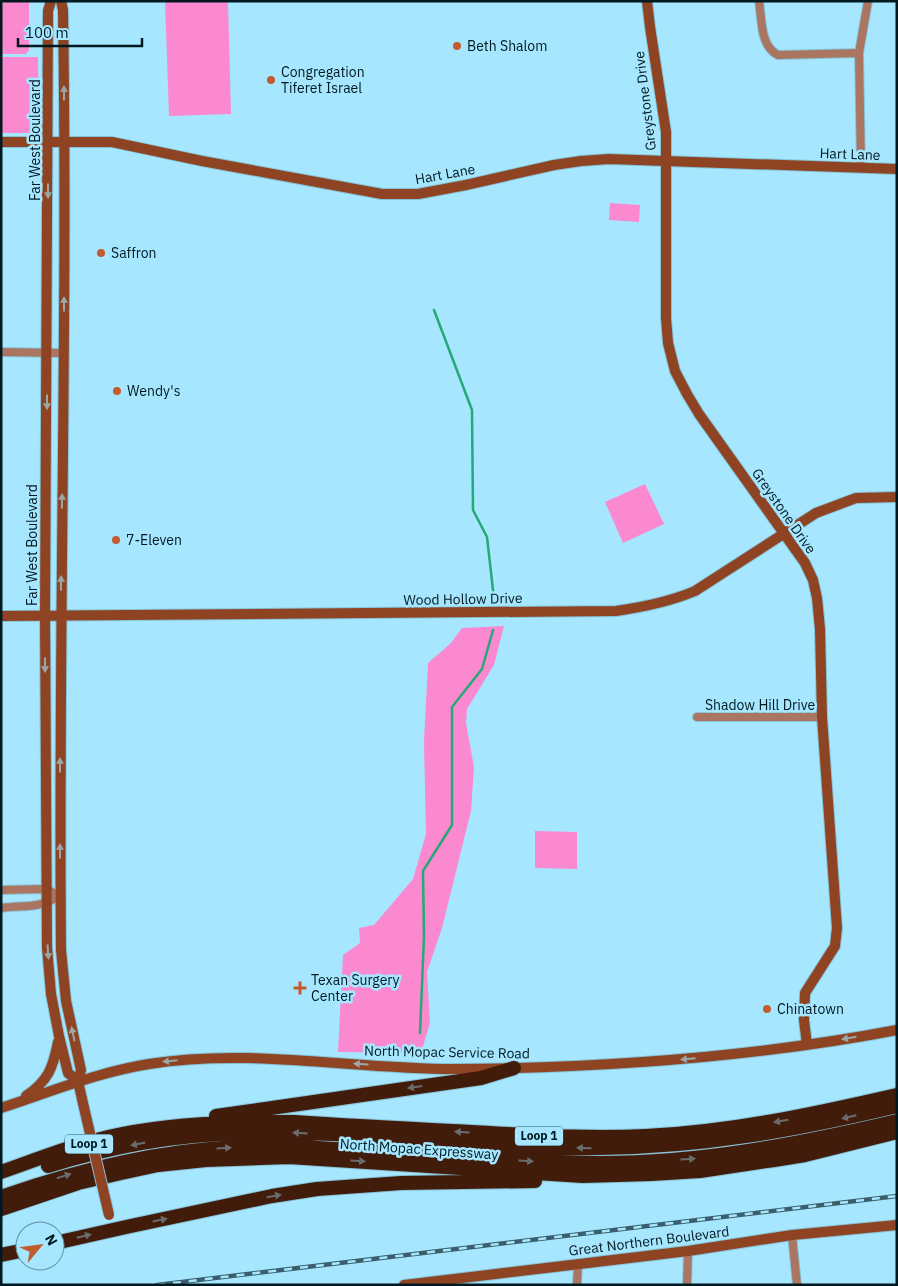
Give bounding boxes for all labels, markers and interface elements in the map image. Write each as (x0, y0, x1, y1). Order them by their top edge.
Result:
scale bar (18, 15, 141, 47)
text: 100 m (25, 23, 69, 42)
place label: Beth Shalom (467, 37, 547, 55)
marker: Beth Shalom (451, 40, 463, 52)
street label: Greystone Drive (630, 50, 660, 152)
place label: Congregation Tiferet Israel (281, 63, 365, 97)
marker: Congregation Tiferet Israel (265, 74, 277, 86)
street label: Far West Boulevard (26, 79, 44, 201)
one-way arrow (60, 85, 68, 101)
street label: Hart Lane (819, 144, 881, 164)
street label: Hart Lane (413, 160, 477, 188)
one-way arrow (44, 183, 52, 199)
place label: Saffron (111, 244, 157, 262)
marker: Saffron (95, 247, 107, 259)
one-way arrow (60, 296, 68, 312)
place label: Wendy's (127, 382, 181, 400)
marker: Wendy's (111, 385, 123, 397)
one-way arrow (43, 394, 51, 410)
street label: Greystone Drive (748, 465, 820, 557)
street label: Far West Boulevard (23, 484, 41, 606)
one-way arrow (58, 493, 66, 509)
place label: 7-Eleven (126, 531, 182, 549)
marker: 7-Eleven (110, 534, 122, 546)
one-way arrow (57, 575, 65, 591)
street label: Wood Hollow Drive (403, 589, 523, 609)
one-way arrow (41, 657, 49, 673)
street label: Shadow Hill Drive (705, 696, 815, 714)
one-way arrow (56, 757, 64, 773)
one-way arrow (56, 843, 64, 859)
one-way arrow (44, 945, 52, 961)
place label: Texan Surgery Center (311, 971, 400, 1005)
marker: Texan Surgery Center (293, 981, 307, 995)
place label: Chinatown (777, 1000, 844, 1018)
marker: Chinatown (761, 1003, 773, 1015)
one-way arrow (69, 1026, 77, 1042)
one-way arrow (840, 1035, 856, 1043)
street label: North Mopac Service Road (364, 1042, 530, 1062)
one-way arrow (679, 1056, 695, 1064)
one-way arrow (162, 1057, 178, 1065)
one-way arrow (352, 1059, 368, 1067)
one-way arrow (407, 1083, 423, 1091)
one-way arrow (842, 1113, 857, 1121)
one-way arrow (772, 1117, 788, 1125)
road number: Loop 1 (515, 1126, 563, 1146)
one-way arrow (454, 1127, 470, 1135)
one-way arrow (291, 1129, 307, 1137)
road number: Loop 1 (65, 1134, 113, 1154)
street label: North Mopac Expressway (339, 1134, 499, 1164)
one-way arrow (130, 1140, 146, 1148)
one-way arrow (216, 1143, 232, 1151)
one-way arrow (576, 1144, 592, 1152)
one-way arrow (680, 1154, 696, 1162)
one-way arrow (518, 1157, 534, 1165)
one-way arrow (351, 1158, 367, 1166)
one-way arrow (57, 1172, 72, 1180)
one-way arrow (266, 1192, 282, 1200)
one-way arrow (152, 1215, 168, 1223)
north arrow (15, 1221, 65, 1271)
street label: Great Northern Boulevard (568, 1222, 730, 1260)
text: N (41, 1231, 62, 1248)
one-way arrow (76, 1232, 91, 1240)

